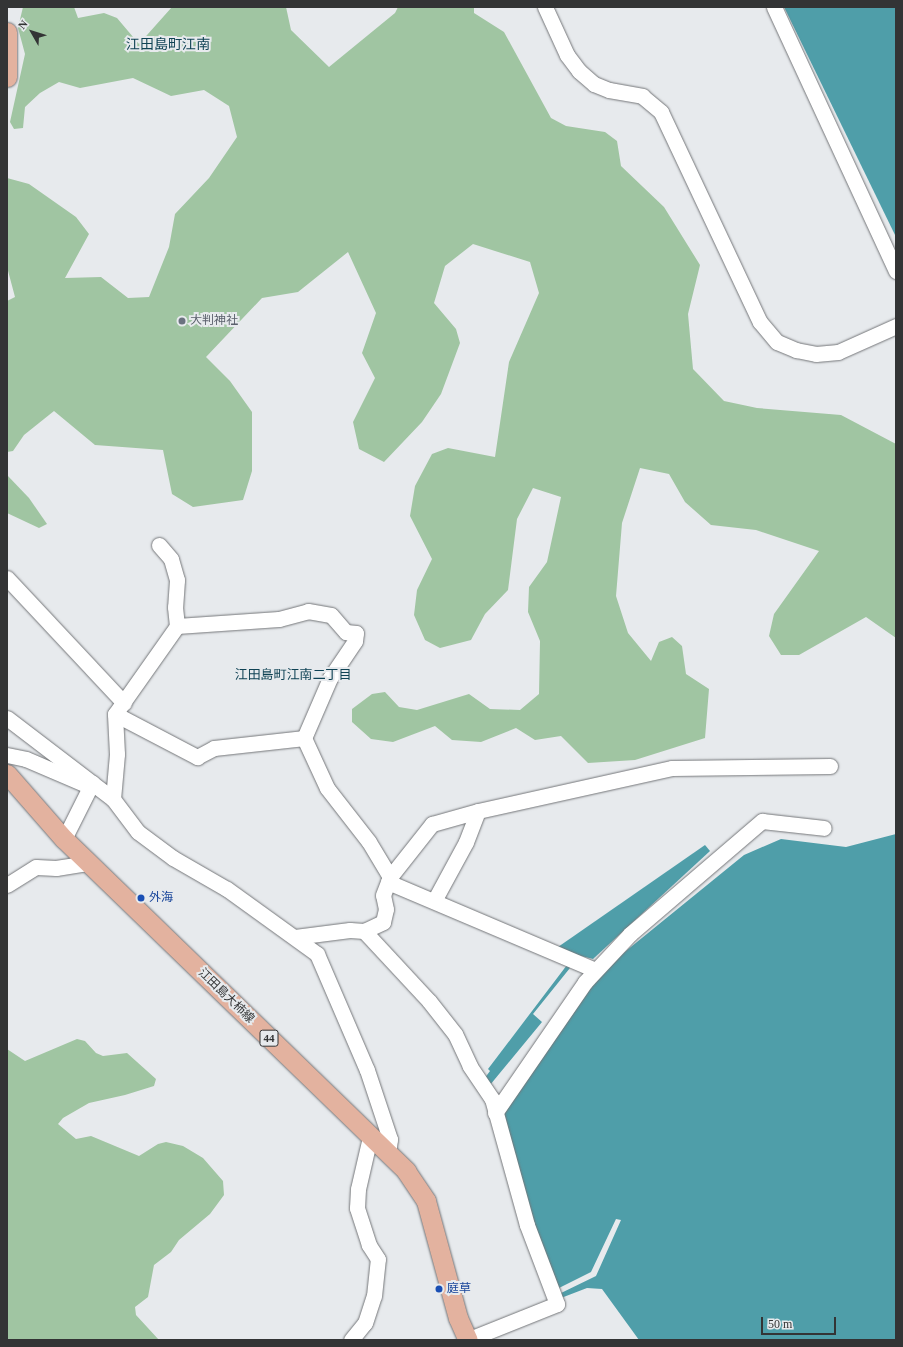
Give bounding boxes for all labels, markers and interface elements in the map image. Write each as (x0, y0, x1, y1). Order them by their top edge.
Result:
north arrow (12, 12, 52, 52)
text: N (16, 18, 30, 31)
district label: 江田島町江南 (126, 37, 210, 53)
place label: 大判神社 (190, 314, 238, 328)
marker: 大判神社 (177, 316, 187, 326)
district label: 江田島町江南二丁目 (235, 667, 351, 683)
place label: 外海 (149, 891, 173, 905)
marker: 外海 (136, 893, 146, 903)
street label: 江田島大柿線 (195, 966, 257, 1026)
road number: 44 (259, 1029, 279, 1047)
place label: 庭草 (447, 1282, 471, 1296)
marker: 庭草 (434, 1284, 444, 1294)
scale bar (763, 1309, 838, 1335)
text: 50 m (768, 1317, 792, 1331)

